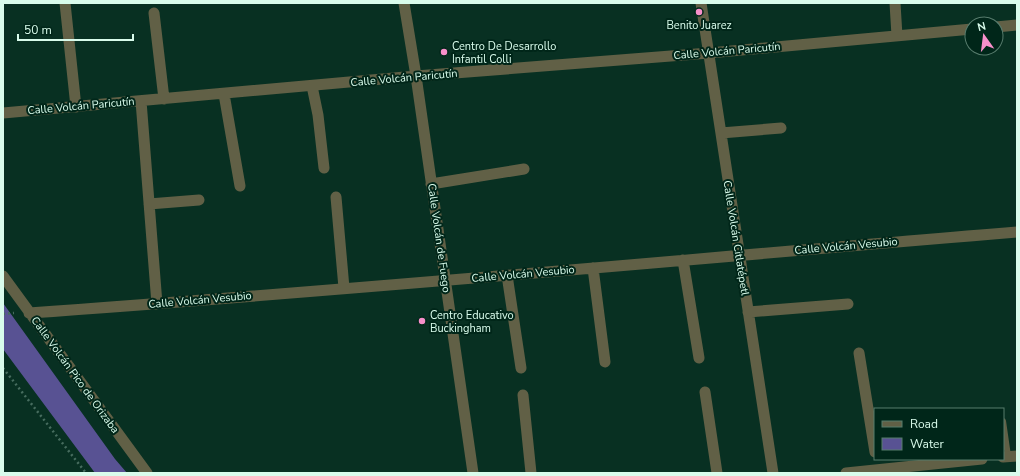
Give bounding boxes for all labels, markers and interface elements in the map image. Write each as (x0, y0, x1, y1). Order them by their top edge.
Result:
marker: Benito Juarez (694, 7, 704, 17)
scale bar (18, 16, 133, 42)
north arrow (964, 16, 1004, 56)
place label: Benito Juarez (666, 18, 732, 33)
text: N (976, 19, 988, 35)
text: 50 m (24, 22, 52, 38)
place label: Centro De Desarrollo Infantil Colli (452, 39, 556, 67)
street label: Calle Volcán Paricutín (673, 39, 781, 63)
marker: Centro De Desarrollo Infantil Colli (439, 47, 449, 57)
street label: Calle Volcán Paricutín (350, 66, 458, 90)
street label: Calle Volcán Paricutín (27, 94, 135, 118)
street label: Calle Volcán Citlatépetl (719, 179, 753, 297)
street label: Calle Volcán de Fuego (424, 182, 454, 294)
street label: Calle Volcán Vesubio (794, 234, 898, 258)
street label: Calle Volcán Vesubio (471, 262, 575, 286)
street label: Calle Volcán Vesubio (148, 288, 252, 312)
place label: Centro Educativo Buckingham (430, 308, 514, 336)
street label: Calle Volcán Pico de Orizaba (28, 314, 123, 437)
marker: Centro Educativo Buckingham (417, 316, 427, 326)
legend (874, 408, 1004, 460)
text: Road (910, 416, 938, 432)
text: Water (910, 436, 944, 452)

